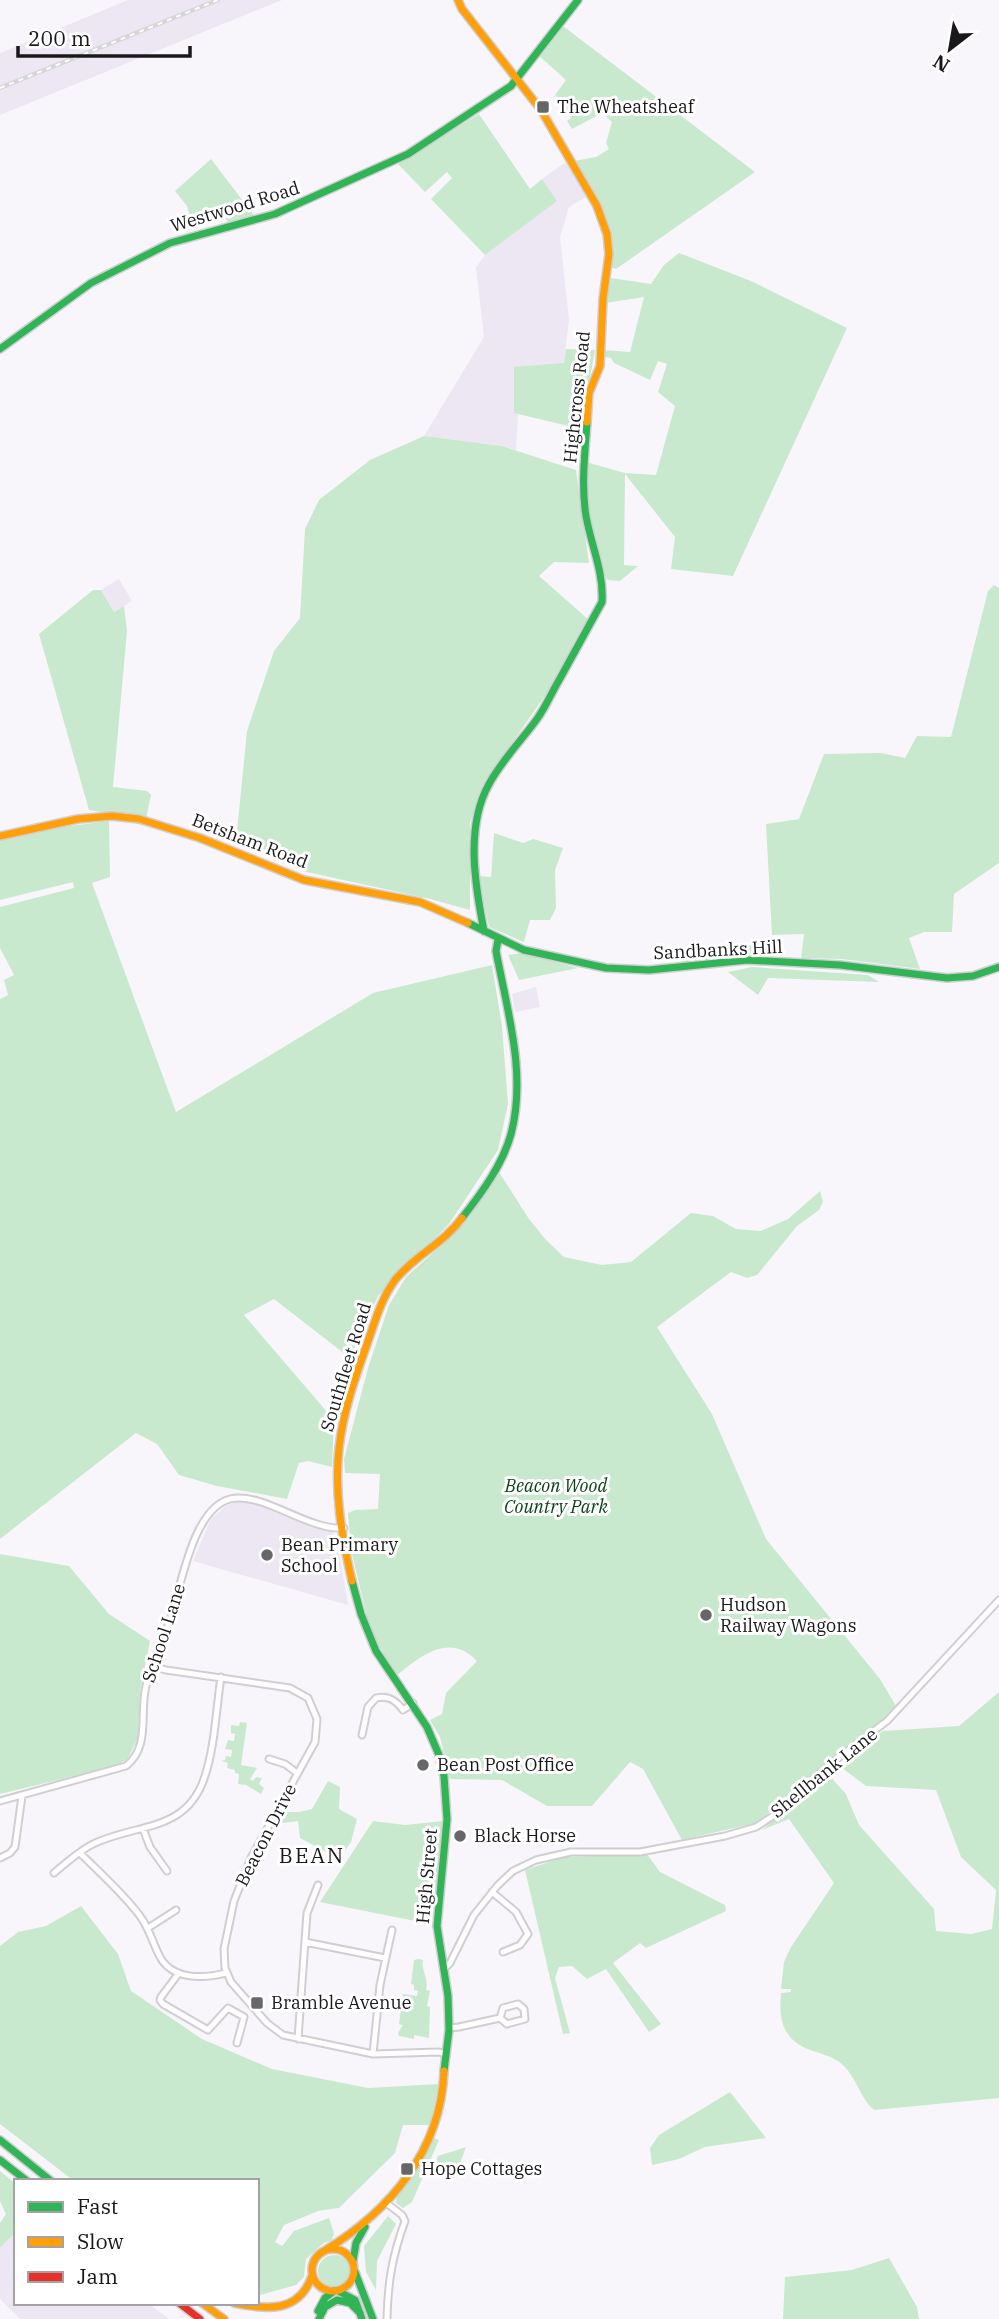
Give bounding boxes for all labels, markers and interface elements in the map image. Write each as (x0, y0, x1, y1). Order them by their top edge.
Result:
scale bar (18, 14, 189, 58)
north arrow (915, 14, 985, 84)
text: 200 m (28, 24, 91, 52)
text: N (929, 49, 954, 78)
place label: The Wheatsheaf (557, 95, 696, 118)
marker: The Wheatsheaf (535, 99, 551, 115)
street label: Westwood Road (167, 176, 302, 237)
street label: Highcross Road (558, 330, 595, 464)
street label: Betsham Road (189, 808, 311, 873)
street label: Sandbanks Hill (653, 935, 783, 964)
street label: Southfleet Road (315, 1300, 376, 1434)
park label: Beacon Wood Country Park (504, 1474, 608, 1518)
place label: Bean Primary School (281, 1533, 399, 1577)
marker: Bean Primary School (259, 1547, 275, 1563)
street label: School Lane (137, 1580, 190, 1685)
place label: Hudson Railway Wagons (720, 1593, 856, 1637)
marker: Hudson Railway Wagons (698, 1607, 714, 1623)
street label: Shellbank Lane (766, 1722, 882, 1823)
place label: Bean Post Office (437, 1753, 574, 1776)
marker: Bean Post Office (415, 1757, 431, 1773)
street label: Beacon Drive (230, 1780, 301, 1890)
place label: Black Horse (474, 1824, 576, 1847)
street label: High Street (411, 1827, 442, 1925)
marker: Black Horse (452, 1828, 468, 1844)
district label: BEAN (279, 1841, 345, 1869)
place label: Bramble Avenue (271, 1991, 411, 2014)
marker: Bramble Avenue (249, 1995, 265, 2011)
place label: Hope Cottages (421, 2157, 542, 2180)
marker: Hope Cottages (399, 2161, 415, 2177)
legend (14, 2179, 259, 2305)
text: Fast (77, 2192, 118, 2220)
text: Slow (77, 2227, 124, 2255)
text: Jam (77, 2262, 118, 2290)

